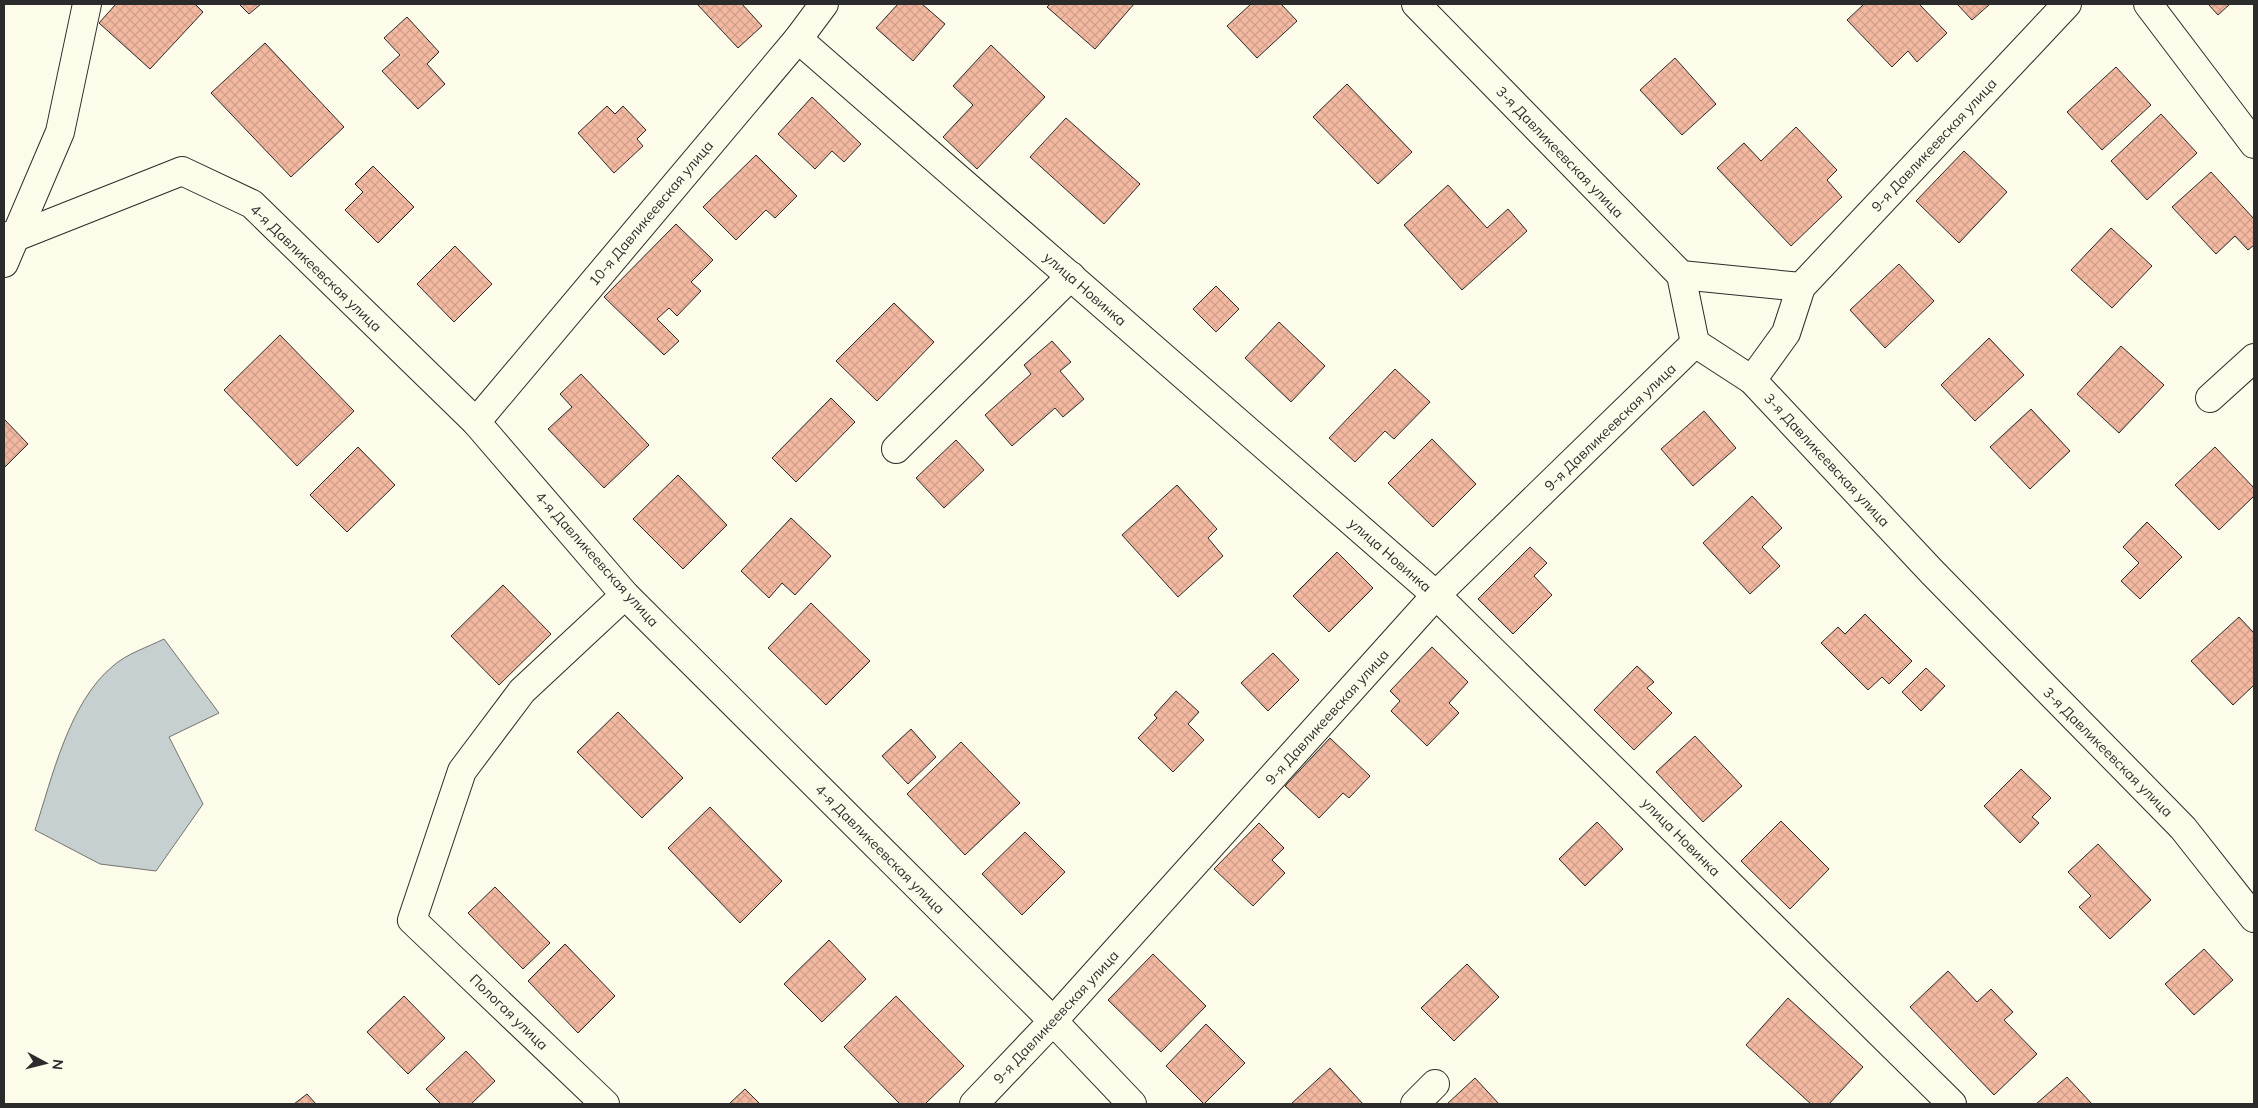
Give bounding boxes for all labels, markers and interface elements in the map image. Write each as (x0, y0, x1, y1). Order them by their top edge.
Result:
street label: 9-я Давликеевская улица (1867, 75, 2001, 215)
street label: 3-я Давликеевская улица (1492, 82, 1628, 222)
street label: 10-я Давликеевская улица (585, 137, 717, 289)
street label: 4-я Давликеевская улица (246, 200, 386, 336)
street label: улица Новинка (1040, 248, 1130, 330)
street label: 9-я Давликеевская улица (1540, 359, 1680, 495)
street label: 3-я Давликеевская улица (1760, 390, 1894, 530)
street label: 4-я Давликеевская улица (531, 488, 663, 630)
street label: улица Новинка (1345, 514, 1435, 596)
street label: 9-я Давликеевская улица (1261, 646, 1393, 788)
street label: 3-я Давликеевская улица (2039, 683, 2177, 821)
street label: 4-я Давликеевская улица (811, 780, 949, 918)
street label: улица Новинка (1638, 794, 1724, 880)
street label: 9-я Давликеевская улица (989, 947, 1123, 1087)
street label: Пологая улица (466, 970, 552, 1054)
north arrow (20, 1038, 70, 1088)
text: N (48, 1058, 67, 1071)

